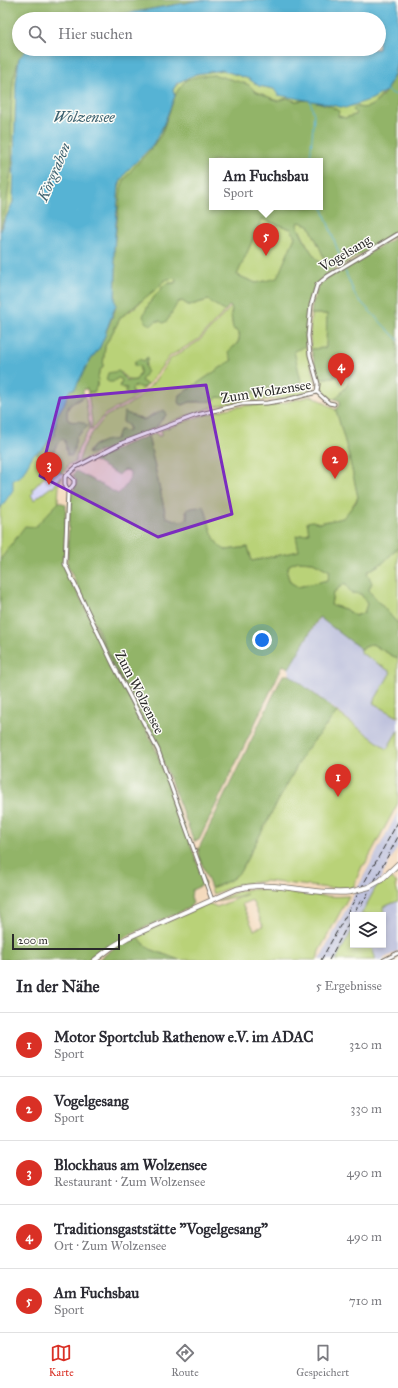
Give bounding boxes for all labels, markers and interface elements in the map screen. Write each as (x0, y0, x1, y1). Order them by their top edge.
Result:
search box (12, 12, 386, 56)
icon: search (26, 23, 48, 45)
text: Hier suchen (58, 25, 133, 43)
water label: Wolzensee (53, 108, 115, 126)
water label: Körgraben (33, 140, 74, 205)
popup (209, 158, 323, 210)
text: Am Fuchsbau (223, 167, 309, 185)
text: Sport (223, 185, 253, 201)
pin: 5 (253, 223, 279, 256)
street label: Vogelsang (316, 231, 375, 276)
pin: 4 (328, 353, 354, 386)
street label: Zum Wolzensee (220, 376, 313, 407)
pin: 2 (322, 446, 348, 479)
pin: 3 (36, 452, 62, 485)
your location (252, 630, 272, 650)
street label: Zum Wolzensee (111, 648, 168, 737)
pin: 1 (325, 764, 351, 797)
map controls (350, 912, 386, 948)
button: layers (350, 912, 386, 948)
scale bar (12, 932, 120, 951)
text: 200 m (18, 934, 48, 947)
text: In der Nähe (16, 976, 100, 997)
text: 5 Ergebnisse (316, 978, 382, 994)
text: Motor Sportclub Rathenow e.V. im ADAC (54, 1028, 314, 1046)
text: 1 (26, 1037, 32, 1053)
text: 320 m (349, 1037, 382, 1053)
text: Sport (54, 1046, 84, 1062)
text: Vogelgesang (54, 1092, 129, 1110)
text: 2 (26, 1101, 32, 1117)
text: 330 m (350, 1101, 382, 1117)
text: Sport (54, 1110, 84, 1126)
text: Blockhaus am Wolzensee (54, 1156, 207, 1174)
text: 3 (26, 1165, 32, 1181)
text: 490 m (346, 1165, 382, 1181)
text: Restaurant · Zum Wolzensee (54, 1174, 205, 1190)
text: Traditionsgaststätte "Vogelgesang" (54, 1220, 268, 1238)
text: 4 (25, 1229, 33, 1245)
text: 490 m (346, 1229, 382, 1245)
text: Ort · Zum Wolzensee (54, 1238, 167, 1254)
text: Am Fuchsbau (54, 1284, 139, 1302)
text: 5 (26, 1293, 32, 1309)
text: 710 m (349, 1293, 382, 1309)
text: Sport (54, 1302, 84, 1318)
tab: Karte (49, 1342, 74, 1379)
tab: Route (171, 1342, 199, 1379)
tab: Gespeichert (296, 1342, 349, 1379)

